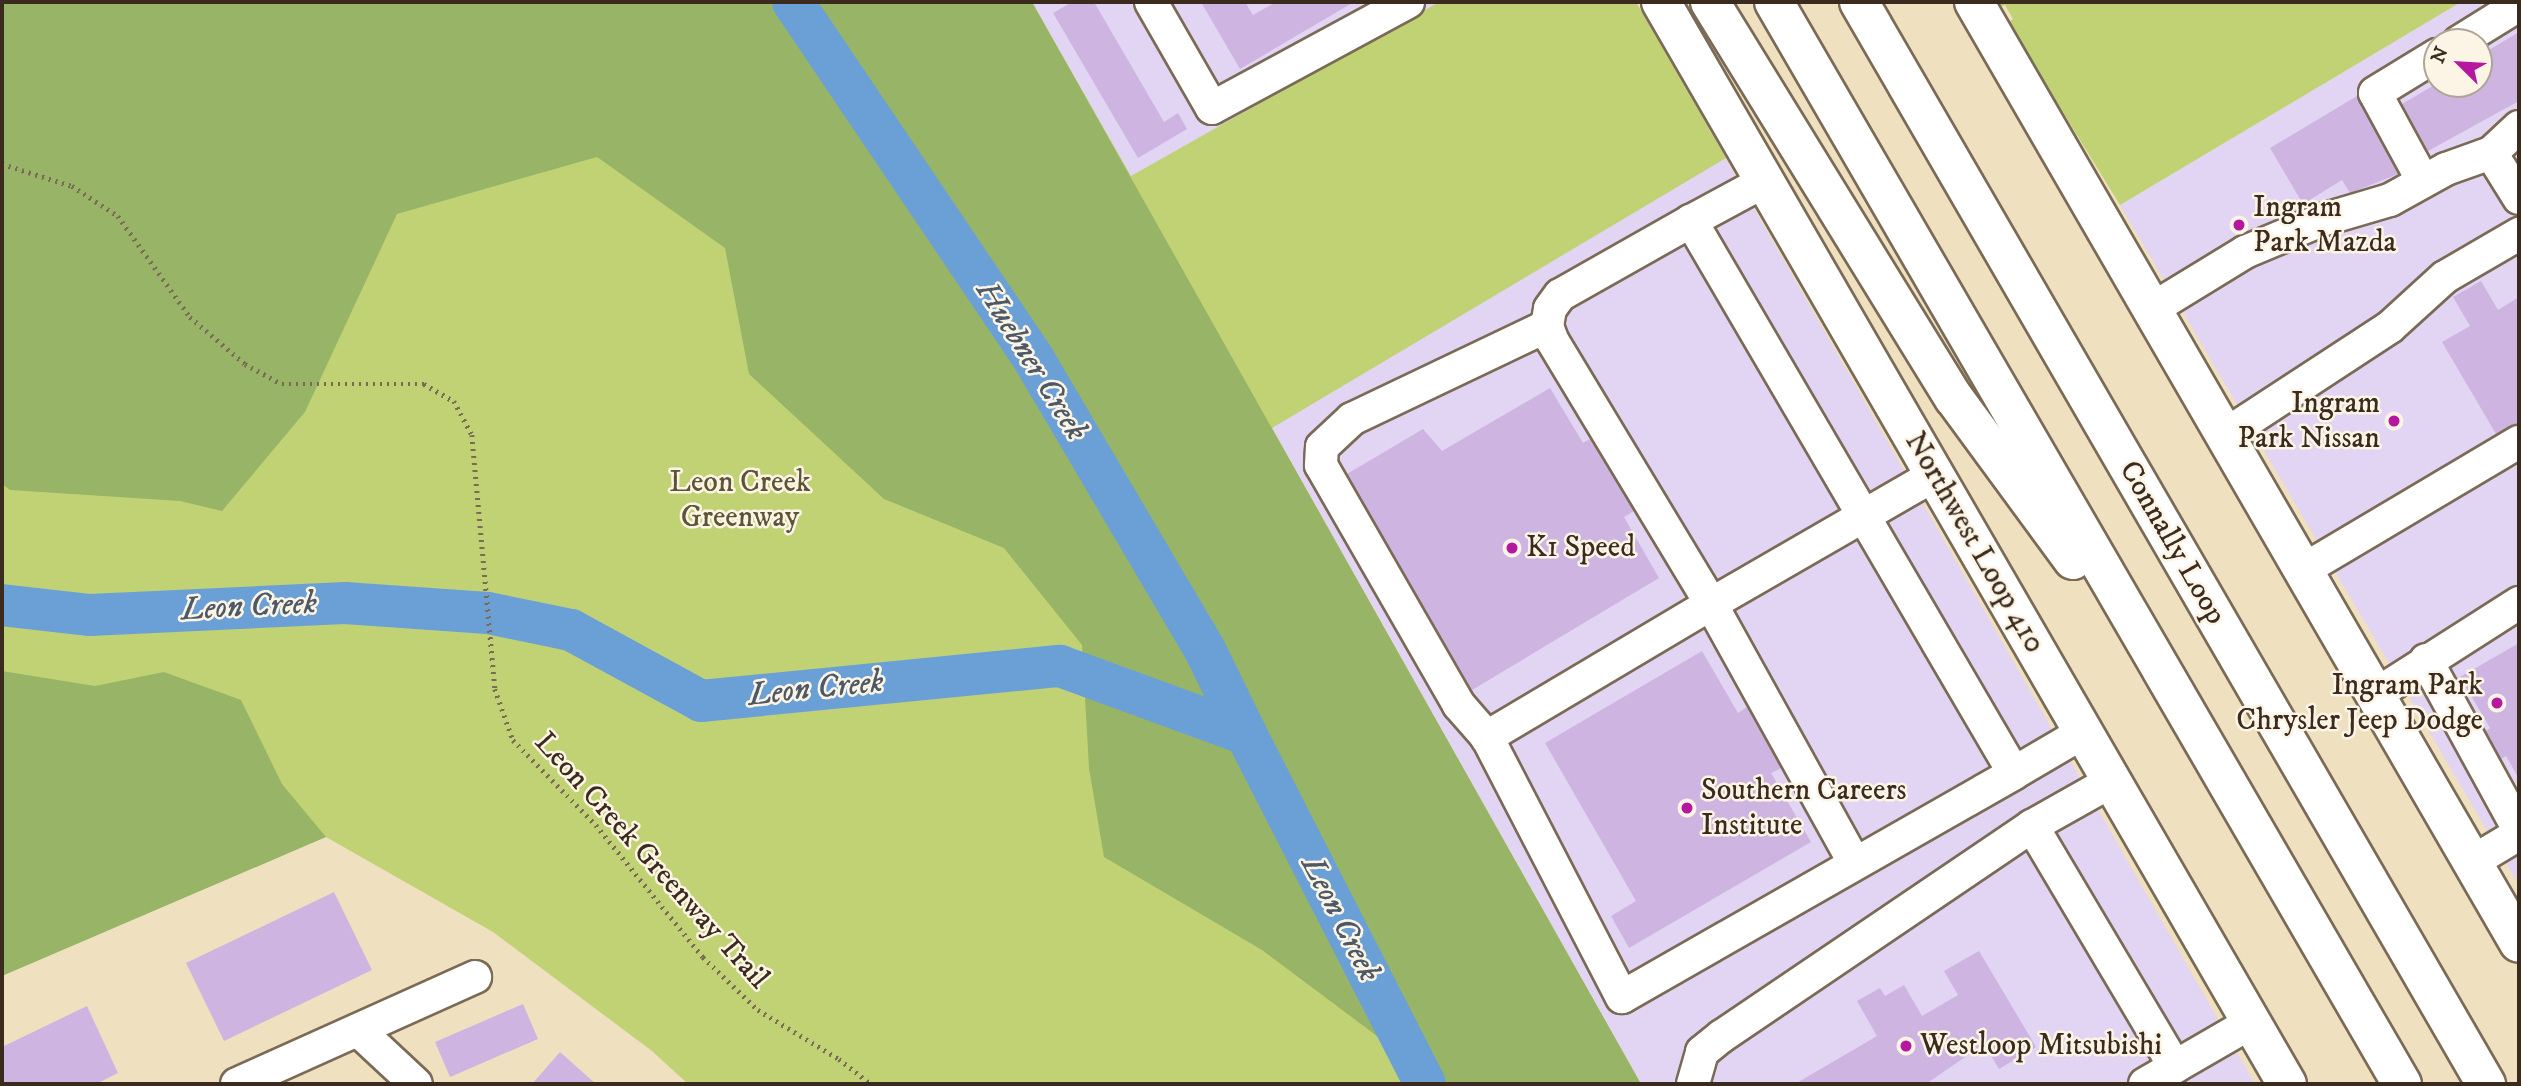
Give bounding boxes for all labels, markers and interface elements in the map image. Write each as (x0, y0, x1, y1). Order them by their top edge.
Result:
north arrow (2423, 28, 2493, 98)
text: N (2427, 43, 2454, 67)
place label: Ingram Park Mazda (2253, 190, 2396, 260)
marker: Ingram Park Mazda (2231, 217, 2247, 233)
water label: Huebner Creek (967, 274, 1095, 448)
place label: Ingram Park Nissan (2237, 386, 2380, 456)
marker: Ingram Park Nissan (2386, 413, 2402, 429)
street label: Northwest Loop 410 (1896, 426, 2052, 660)
street label: Connally Loop (2111, 455, 2233, 631)
park label: Leon Creek Greenway (669, 465, 811, 536)
place label: K1 Speed (1526, 530, 1635, 566)
marker: K1 Speed (1504, 540, 1520, 556)
water label: Leon Creek (180, 584, 318, 630)
water label: Leon Creek (746, 663, 886, 715)
place label: Ingram Park Chrysler Jeep Dodge (2236, 668, 2483, 738)
marker: Ingram Park Chrysler Jeep Dodge (2489, 695, 2505, 711)
street label: Leon Creek Greenway Trail (526, 725, 776, 997)
place label: Southern Careers Institute (1701, 773, 1907, 844)
marker: Southern Careers Institute (1679, 800, 1695, 816)
water label: Leon Creek (1292, 850, 1388, 988)
place label: Westloop Mitsubishi (1920, 1028, 2162, 1064)
marker: Westloop Mitsubishi (1898, 1038, 1914, 1054)

